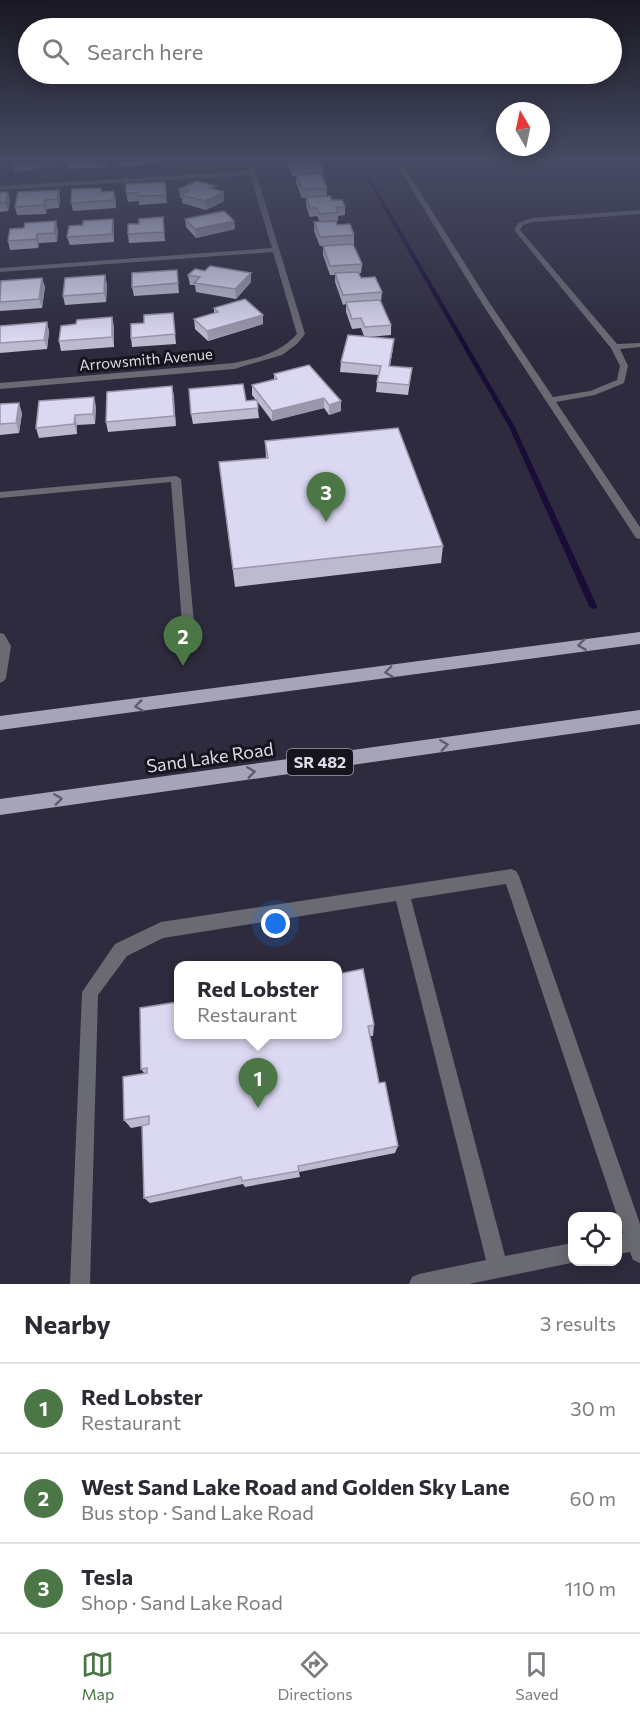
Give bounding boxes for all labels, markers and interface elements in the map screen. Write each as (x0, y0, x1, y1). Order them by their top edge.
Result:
search box (18, 18, 622, 84)
icon: search (39, 35, 72, 68)
text: Search here (87, 38, 203, 65)
north arrow (496, 102, 550, 156)
street label: Arrowsmith Avenue (78, 344, 214, 374)
pin: 3 (306, 472, 346, 522)
pin: 2 (164, 616, 202, 666)
one-way arrow (577, 639, 587, 651)
one-way arrow (384, 665, 393, 677)
one-way arrow (135, 699, 144, 711)
street label: Sand Lake Road (145, 737, 275, 777)
one-way arrow (440, 739, 449, 751)
road number: SR 482 (287, 749, 353, 775)
one-way arrow (246, 766, 256, 778)
one-way arrow (53, 794, 63, 806)
your location (261, 909, 290, 938)
popup (174, 961, 342, 1039)
text: Red Lobster (197, 975, 319, 1002)
text: Restaurant (197, 1002, 297, 1026)
pin: 1 (238, 1058, 278, 1108)
map controls (568, 1212, 622, 1266)
button: locate (568, 1212, 622, 1266)
text: Nearby (24, 1308, 111, 1339)
text: 3 results (540, 1311, 616, 1335)
text: Red Lobster (81, 1383, 203, 1410)
text: 1 (39, 1396, 48, 1420)
text: 30 m (570, 1396, 616, 1420)
text: Restaurant (81, 1410, 181, 1434)
text: West Sand Lake Road and Golden Sky Lane (81, 1473, 509, 1500)
text: 2 (38, 1486, 49, 1510)
text: 60 m (570, 1486, 616, 1510)
text: Bus stop · Sand Lake Road (81, 1500, 314, 1524)
text: Tesla (81, 1563, 133, 1590)
text: 3 (38, 1576, 49, 1600)
text: 110 m (565, 1576, 616, 1600)
text: Shop · Sand Lake Road (81, 1590, 283, 1614)
tab: Map (81, 1648, 114, 1703)
tab: Directions (277, 1648, 352, 1703)
tab: Saved (515, 1648, 559, 1703)

